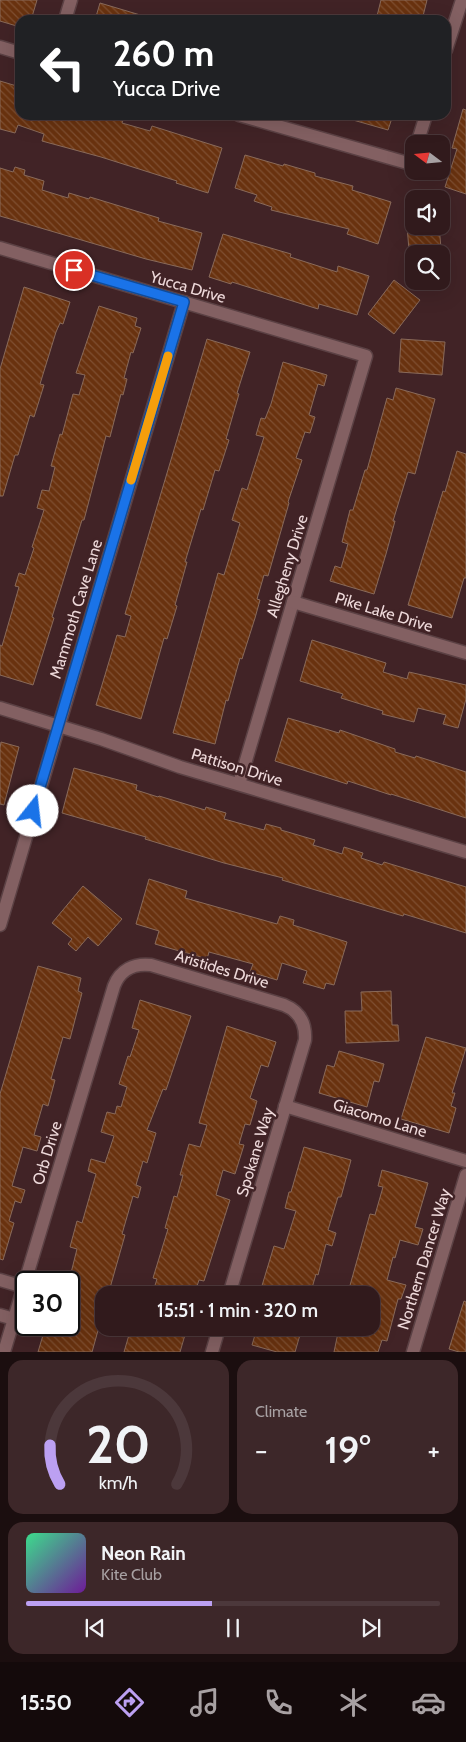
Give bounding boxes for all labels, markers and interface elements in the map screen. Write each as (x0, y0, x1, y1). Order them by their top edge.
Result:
text: 260 m (113, 32, 214, 75)
icon: left (30, 35, 95, 100)
text: Yucca Drive (113, 75, 220, 102)
north arrow (405, 135, 450, 180)
map controls (405, 135, 450, 290)
button: sound (405, 190, 450, 235)
button: search (405, 245, 450, 290)
pin (53, 249, 95, 291)
icon: arrive (60, 256, 88, 284)
street label: Yucca Drive (147, 267, 228, 307)
street label: Allegheny Drive (262, 512, 312, 620)
street label: Mammoth Cave Lane (46, 537, 106, 681)
street label: Pike Lake Drive (333, 588, 435, 636)
street label: Pattison Drive (189, 744, 285, 790)
position arrow (6, 784, 58, 836)
street label: Aristides Drive (173, 946, 271, 992)
street label: Giacomo Lane (331, 1095, 429, 1141)
street label: Spokane Way (232, 1105, 278, 1199)
street label: Orb Drive (28, 1119, 66, 1187)
street label: Northern Dancer Way (393, 1186, 455, 1332)
speed limit sign: 30 (15, 1271, 80, 1336)
text: 15:51 · 1 min · 320 m (157, 1299, 318, 1322)
text: Climate (255, 1402, 307, 1421)
text: 20 (86, 1413, 151, 1476)
text: 19° (325, 1426, 370, 1473)
text: − (255, 1433, 267, 1467)
text: + (428, 1433, 440, 1467)
text: km/h (99, 1472, 138, 1493)
text: Neon Rain (101, 1542, 186, 1565)
text: Kite Club (101, 1565, 162, 1584)
icon: previous (81, 1614, 109, 1642)
icon: pause (219, 1614, 247, 1642)
icon: next (357, 1614, 385, 1642)
icon: directions (112, 1685, 147, 1720)
icon: music (187, 1685, 222, 1720)
icon: phone (261, 1685, 296, 1720)
icon: climate (336, 1685, 371, 1720)
icon: car (411, 1685, 446, 1720)
text: 15:50 (20, 1689, 72, 1716)

